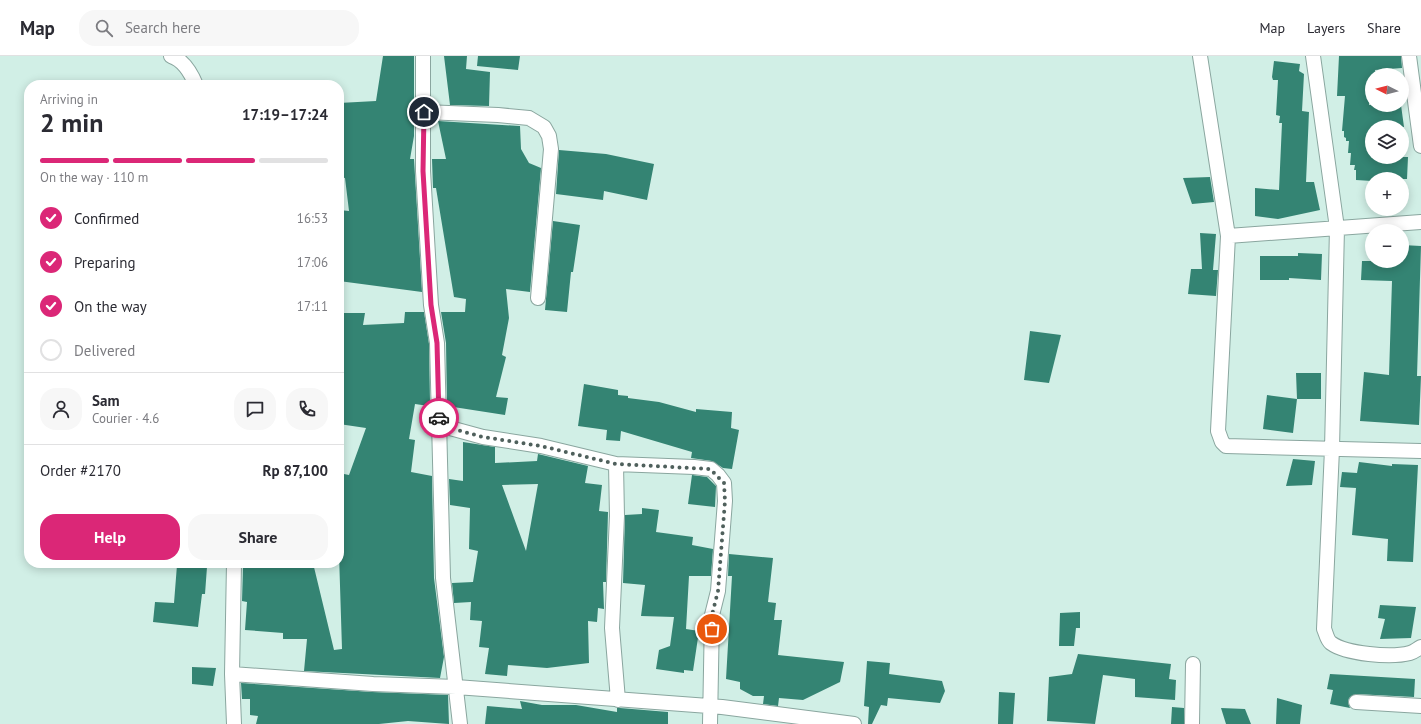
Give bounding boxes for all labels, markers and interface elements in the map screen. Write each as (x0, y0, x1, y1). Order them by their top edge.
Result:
search box (79, 10, 359, 46)
text: Map (20, 16, 55, 40)
icon: search (93, 17, 115, 39)
text: Search here (125, 18, 201, 37)
text: Map (1259, 19, 1285, 37)
text: Layers (1307, 19, 1345, 37)
text: Share (1367, 19, 1401, 37)
north arrow (1365, 68, 1409, 112)
map controls (1365, 68, 1409, 268)
text: Arriving in (40, 91, 98, 108)
pin (407, 95, 441, 129)
icon: home (413, 101, 435, 123)
text: 17:19–17:24 (242, 105, 328, 124)
text: 2 min (40, 106, 103, 139)
button: layers (1365, 120, 1409, 164)
text: On the way · 110 m (40, 169, 148, 186)
button: + (1365, 172, 1409, 216)
icon: check (40, 207, 62, 229)
text: Confirmed (74, 209, 139, 228)
text: 16:53 (297, 210, 328, 227)
button: − (1365, 224, 1409, 268)
icon: check (40, 251, 62, 273)
text: Preparing (74, 253, 136, 272)
text: 17:06 (297, 254, 328, 271)
icon: check (40, 295, 62, 317)
text: On the way (74, 297, 147, 316)
text: 17:11 (297, 298, 328, 315)
text: Delivered (74, 341, 135, 360)
button: person (40, 388, 82, 430)
button: chat (234, 388, 276, 430)
button: phone (286, 388, 328, 430)
text: Sam (92, 391, 119, 410)
courier (419, 398, 459, 438)
icon: car (428, 407, 450, 429)
text: Courier · 4.6 (92, 410, 159, 427)
text: Order #2170 (40, 461, 121, 480)
text: Rp 87,100 (263, 461, 328, 480)
button: Help (40, 514, 180, 560)
button: Share (188, 514, 328, 560)
pin (695, 612, 729, 646)
icon: bag (701, 618, 723, 640)

